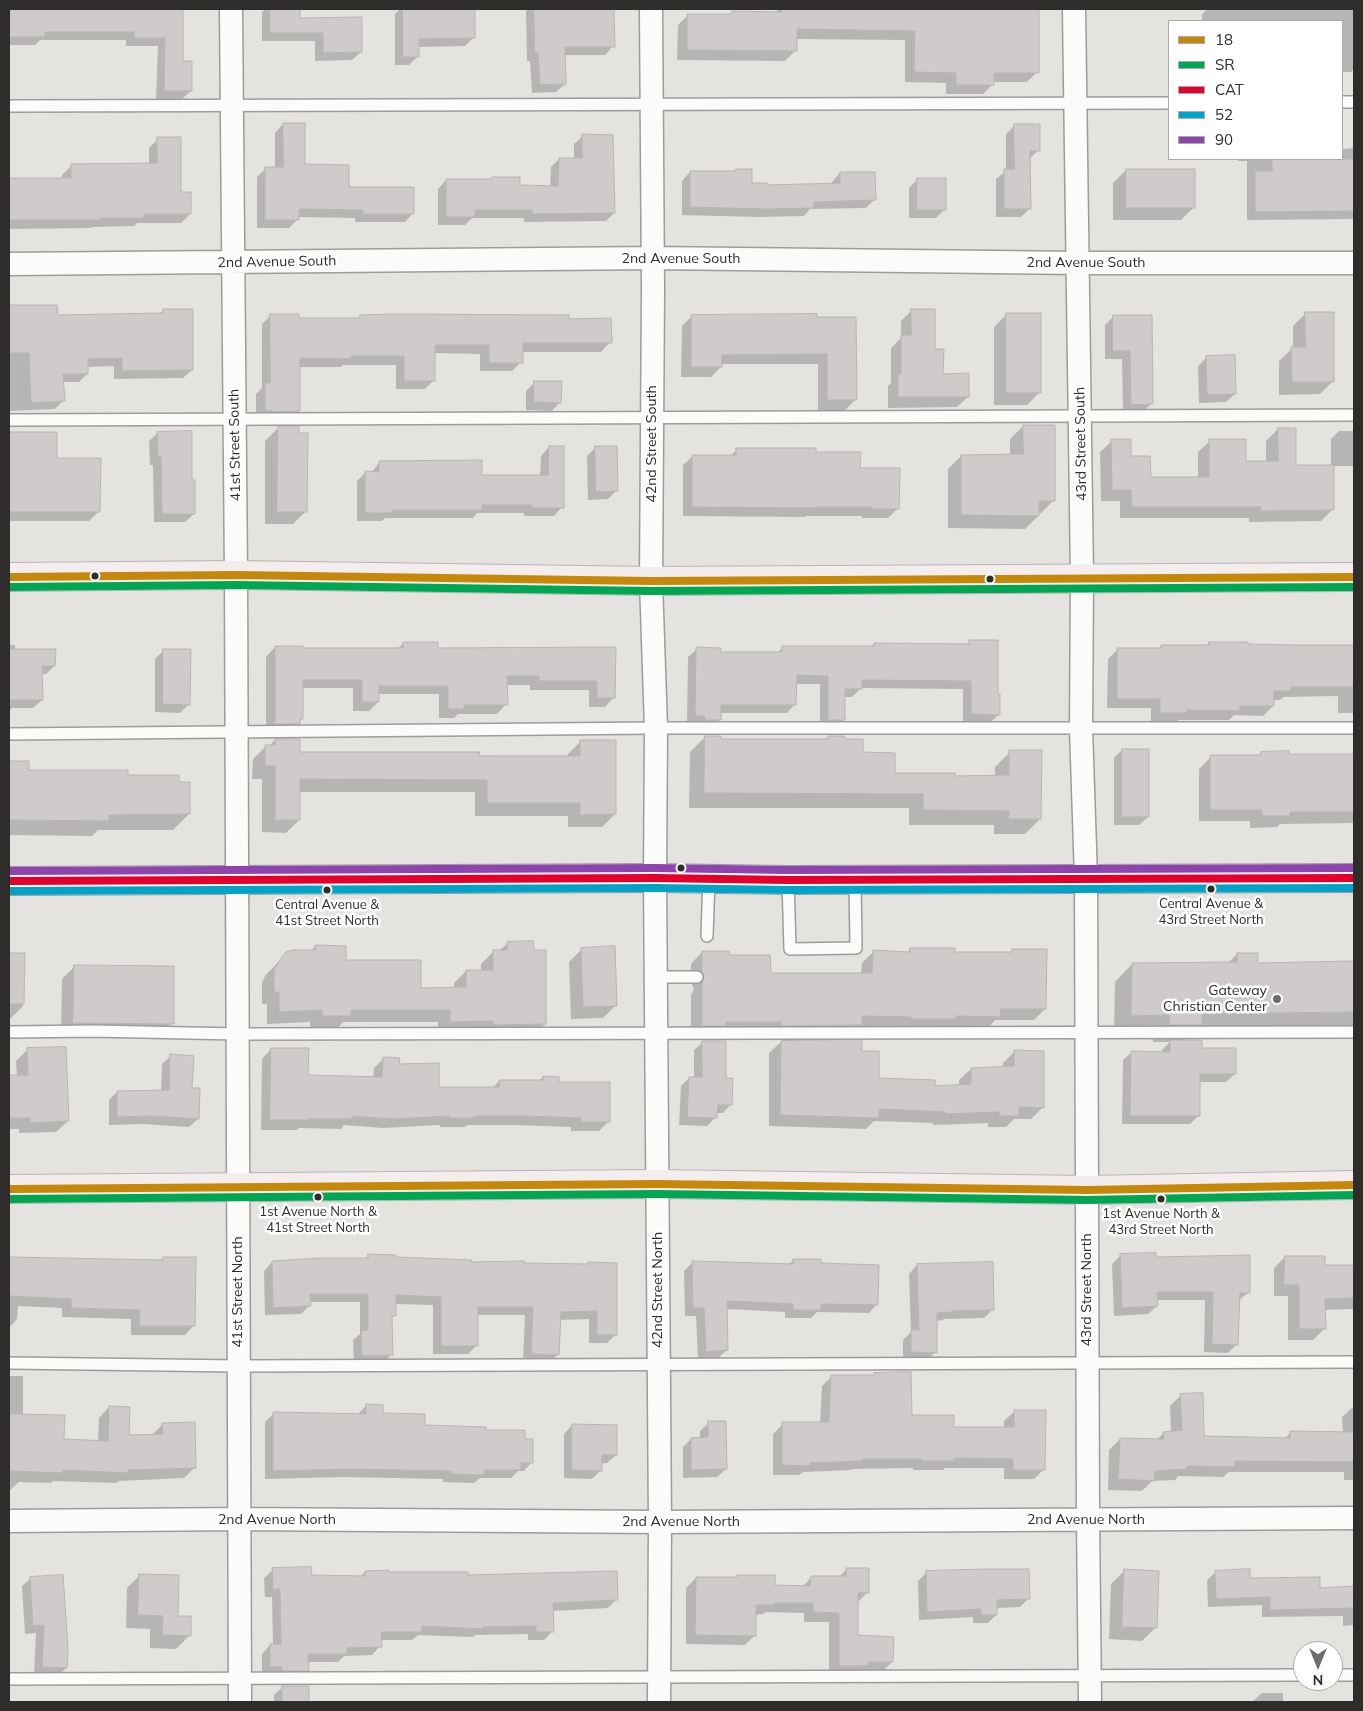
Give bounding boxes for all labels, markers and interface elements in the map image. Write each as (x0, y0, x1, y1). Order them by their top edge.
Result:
legend (1168, 20, 1343, 160)
text: 18 (1215, 30, 1233, 49)
text: SR (1215, 55, 1235, 74)
text: CAT (1215, 80, 1244, 99)
text: 52 (1215, 105, 1233, 124)
text: 90 (1215, 130, 1233, 149)
street label: 2nd Avenue South (622, 251, 740, 267)
street label: 2nd Avenue South (217, 253, 337, 271)
street label: 2nd Avenue South (1027, 255, 1145, 271)
street label: 42nd Street South (644, 385, 660, 503)
street label: 43rd Street South (1072, 387, 1090, 501)
street label: 41st Street South (226, 389, 244, 501)
unlabelled marker (90, 571, 100, 581)
unlabelled marker (985, 574, 995, 584)
unlabelled marker (676, 863, 686, 873)
marker: Central Avenue & 43rd Street North (1206, 884, 1216, 894)
marker: Central Avenue & 41st Street North (322, 885, 332, 895)
place label: Central Avenue & 43rd Street North (1158, 896, 1264, 927)
place label: Central Avenue & 41st Street North (275, 897, 379, 928)
place label: Gateway Christian Center (1163, 983, 1267, 1016)
marker: Gateway Christian Center (1271, 993, 1283, 1005)
marker: 1st Avenue North & 41st Street North (313, 1192, 323, 1202)
marker: 1st Avenue North & 43rd Street North (1156, 1194, 1166, 1204)
place label: 1st Avenue North & 41st Street North (259, 1204, 377, 1235)
place label: 1st Avenue North & 43rd Street North (1102, 1206, 1220, 1237)
street label: 42nd Street North (650, 1232, 666, 1348)
street label: 43rd Street North (1079, 1233, 1095, 1347)
street label: 41st Street North (230, 1236, 246, 1348)
street label: 2nd Avenue North (218, 1512, 336, 1528)
street label: 2nd Avenue North (1027, 1512, 1145, 1528)
street label: 2nd Avenue North (622, 1514, 740, 1530)
north arrow (1293, 1641, 1343, 1691)
text: N (1313, 1671, 1323, 1689)

